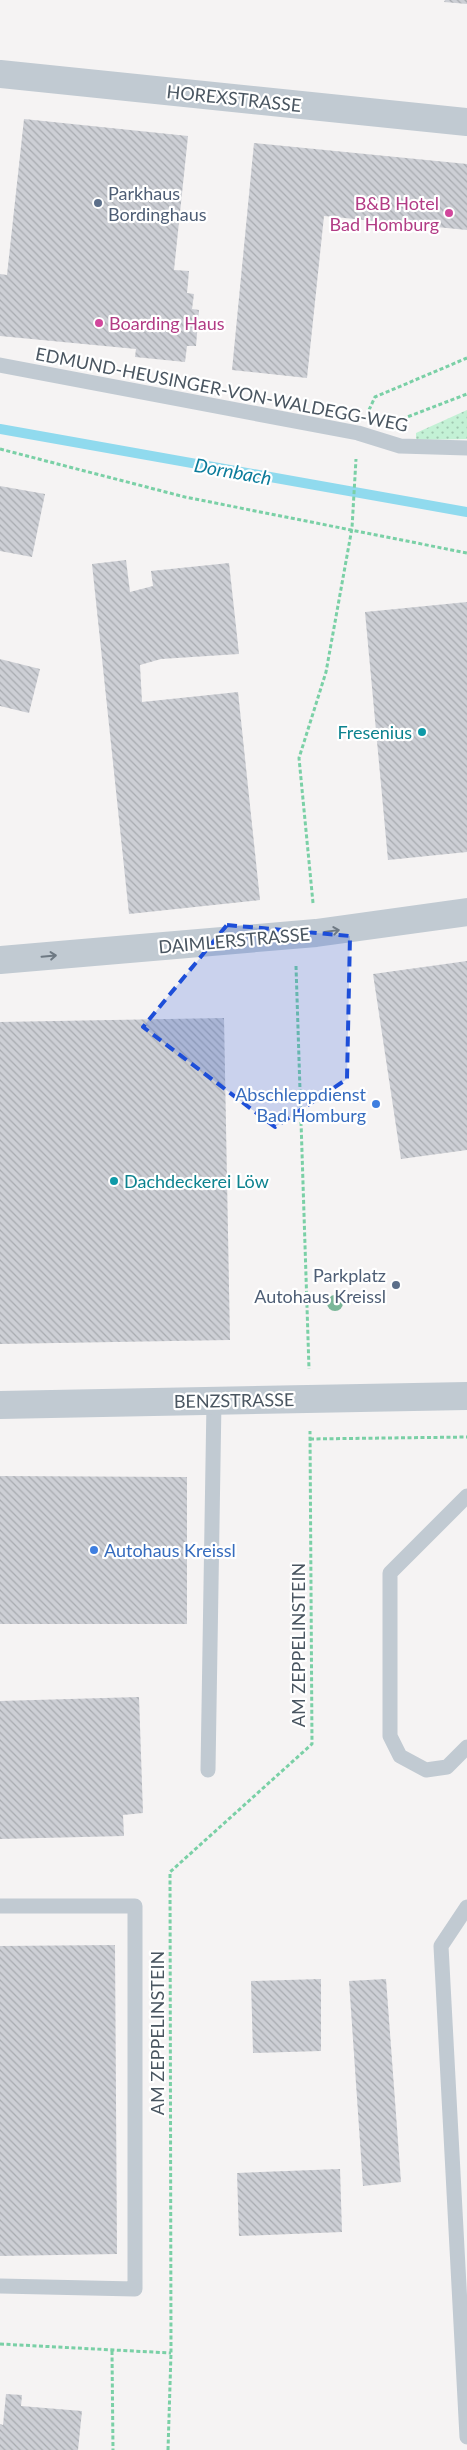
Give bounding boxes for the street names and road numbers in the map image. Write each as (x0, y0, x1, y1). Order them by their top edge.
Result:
street label: HOREXSTRASSE (166, 80, 302, 116)
street label: EDMUND-HEUSINGER-VON-WALDEGG-WEG (34, 342, 410, 436)
street label: DAIMLERSTRASSE (157, 922, 311, 958)
street label: BENZSTRASSE (174, 1388, 294, 1412)
street label: AM ZEPPELINSTEIN (287, 1563, 309, 1727)
street label: AM ZEPPELINSTEIN (146, 1951, 168, 2115)

